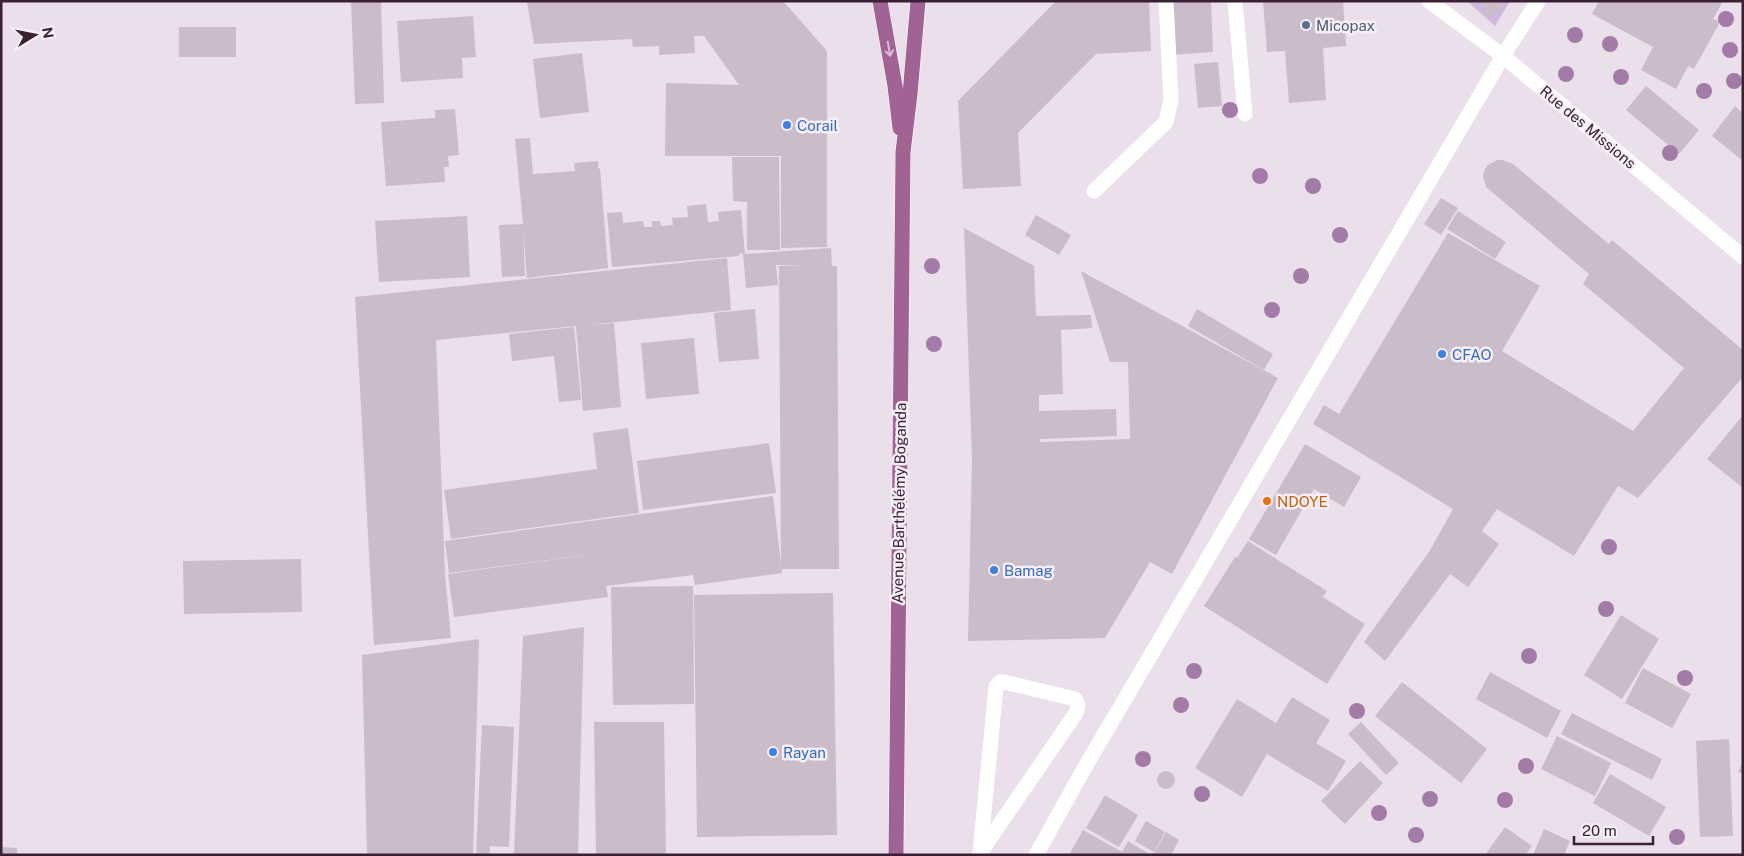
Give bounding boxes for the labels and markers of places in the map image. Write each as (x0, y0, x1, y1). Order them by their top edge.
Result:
place label: Micopax (1316, 17, 1375, 34)
marker: Micopax (1300, 19, 1312, 31)
place label: Corail (797, 117, 838, 134)
marker: Corail (781, 119, 793, 131)
place label: CFAO (1452, 346, 1491, 363)
marker: CFAO (1436, 348, 1448, 360)
place label: NDOYE (1277, 493, 1328, 510)
marker: NDOYE (1261, 495, 1273, 507)
place label: Bamag (1004, 562, 1053, 579)
marker: Bamag (988, 564, 1000, 576)
place label: Rayan (783, 744, 826, 761)
marker: Rayan (767, 746, 779, 758)

